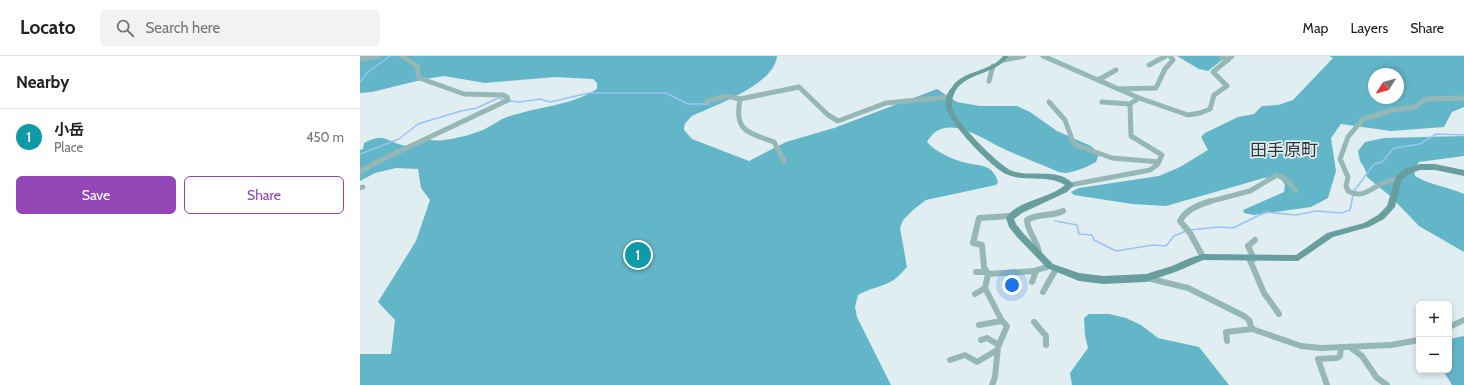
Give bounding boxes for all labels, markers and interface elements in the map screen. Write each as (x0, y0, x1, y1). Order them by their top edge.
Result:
search box (100, 10, 380, 46)
text: Locato (20, 16, 76, 39)
icon: search (114, 17, 136, 39)
text: Search here (146, 19, 220, 37)
text: Map (1303, 19, 1328, 37)
text: Layers (1350, 19, 1388, 37)
text: Share (1410, 19, 1444, 37)
north arrow (1368, 68, 1404, 104)
text: Nearby (16, 72, 69, 92)
text: 小岳 (54, 121, 84, 139)
text: 1 (27, 129, 31, 145)
text: 450 m (306, 129, 344, 145)
text: Place (54, 139, 83, 155)
district label: 田手原町 (1250, 140, 1318, 160)
button: Save (16, 176, 176, 214)
button: Share (184, 176, 344, 214)
pin: 1 (625, 240, 651, 270)
your location (1002, 275, 1022, 295)
map controls (1416, 301, 1452, 373)
button: + (1416, 301, 1452, 337)
button: − (1416, 337, 1452, 373)

